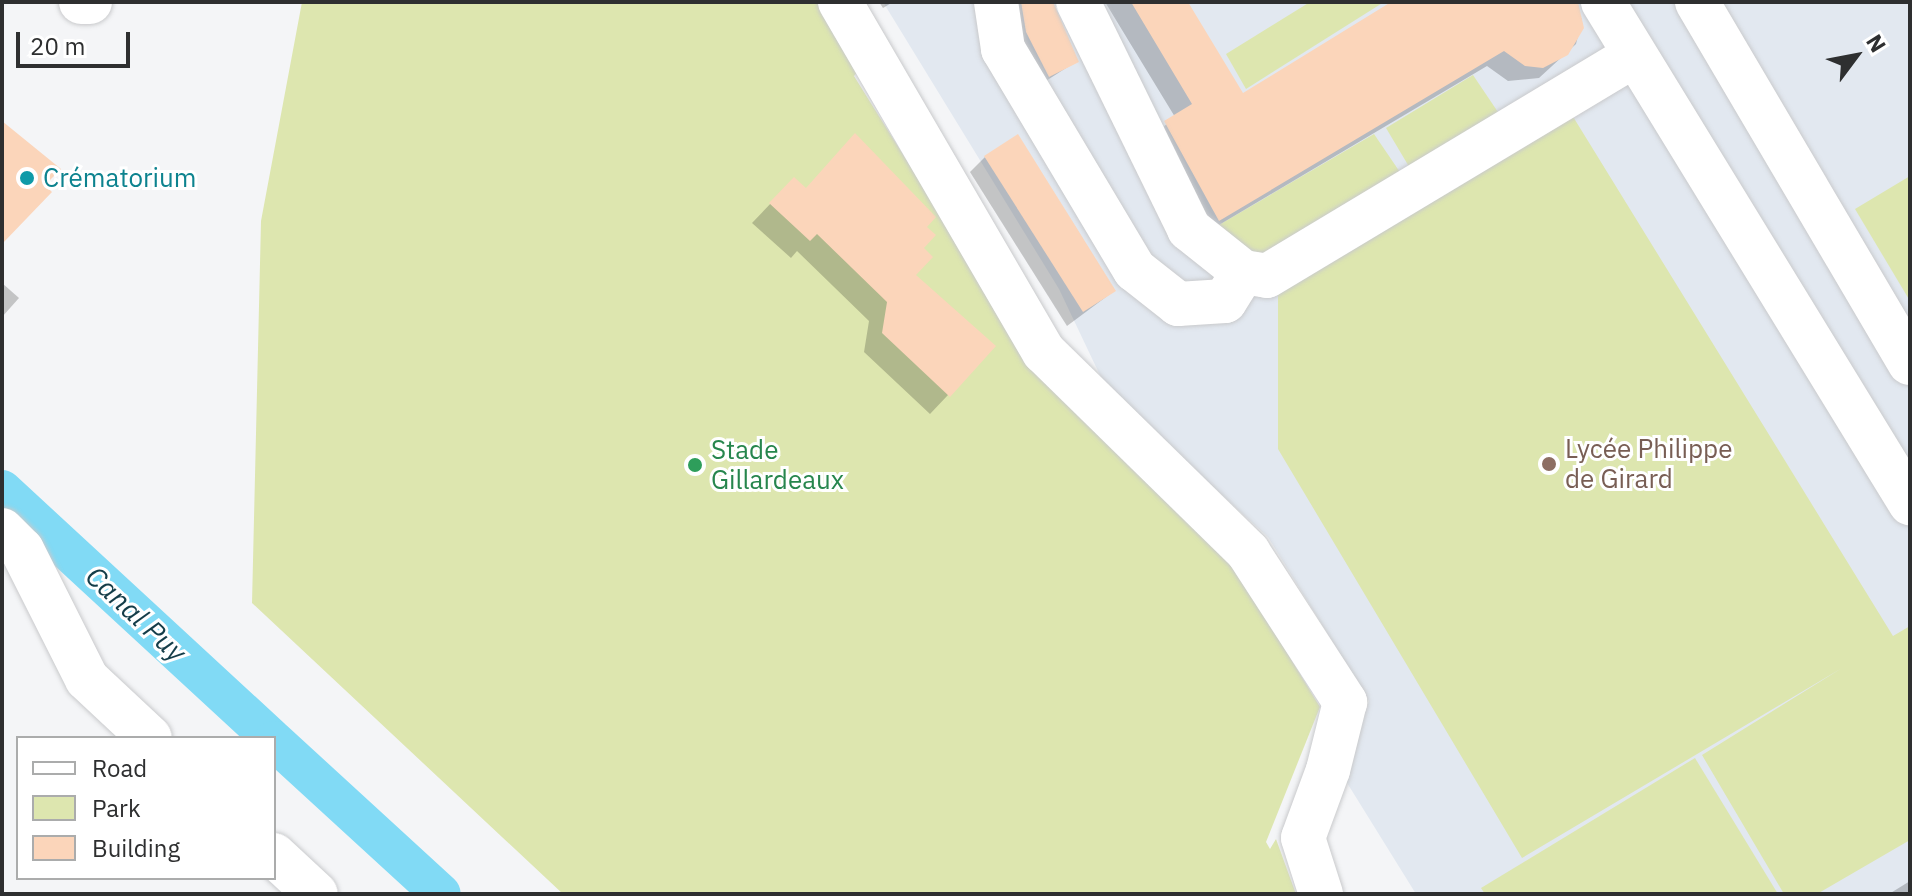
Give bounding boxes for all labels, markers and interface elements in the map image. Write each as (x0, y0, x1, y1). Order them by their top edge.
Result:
scale bar (20, 16, 134, 66)
north arrow (1816, 16, 1896, 96)
text: N (1860, 29, 1893, 57)
text: 20 m (30, 30, 85, 62)
place label: Crématorium (43, 162, 197, 194)
marker: Crématorium (18, 169, 36, 187)
place label: Lycée Philippe de Girard (1565, 433, 1732, 494)
place label: Stade Gillardeaux (711, 434, 844, 496)
marker: Lycée Philippe de Girard (1540, 455, 1558, 473)
marker: Stade Gillardeaux (686, 456, 704, 474)
water label: Canal Puy (79, 559, 193, 669)
legend (16, 736, 276, 880)
text: Road (92, 752, 147, 784)
text: Park (92, 792, 141, 824)
text: Building (92, 832, 180, 864)

